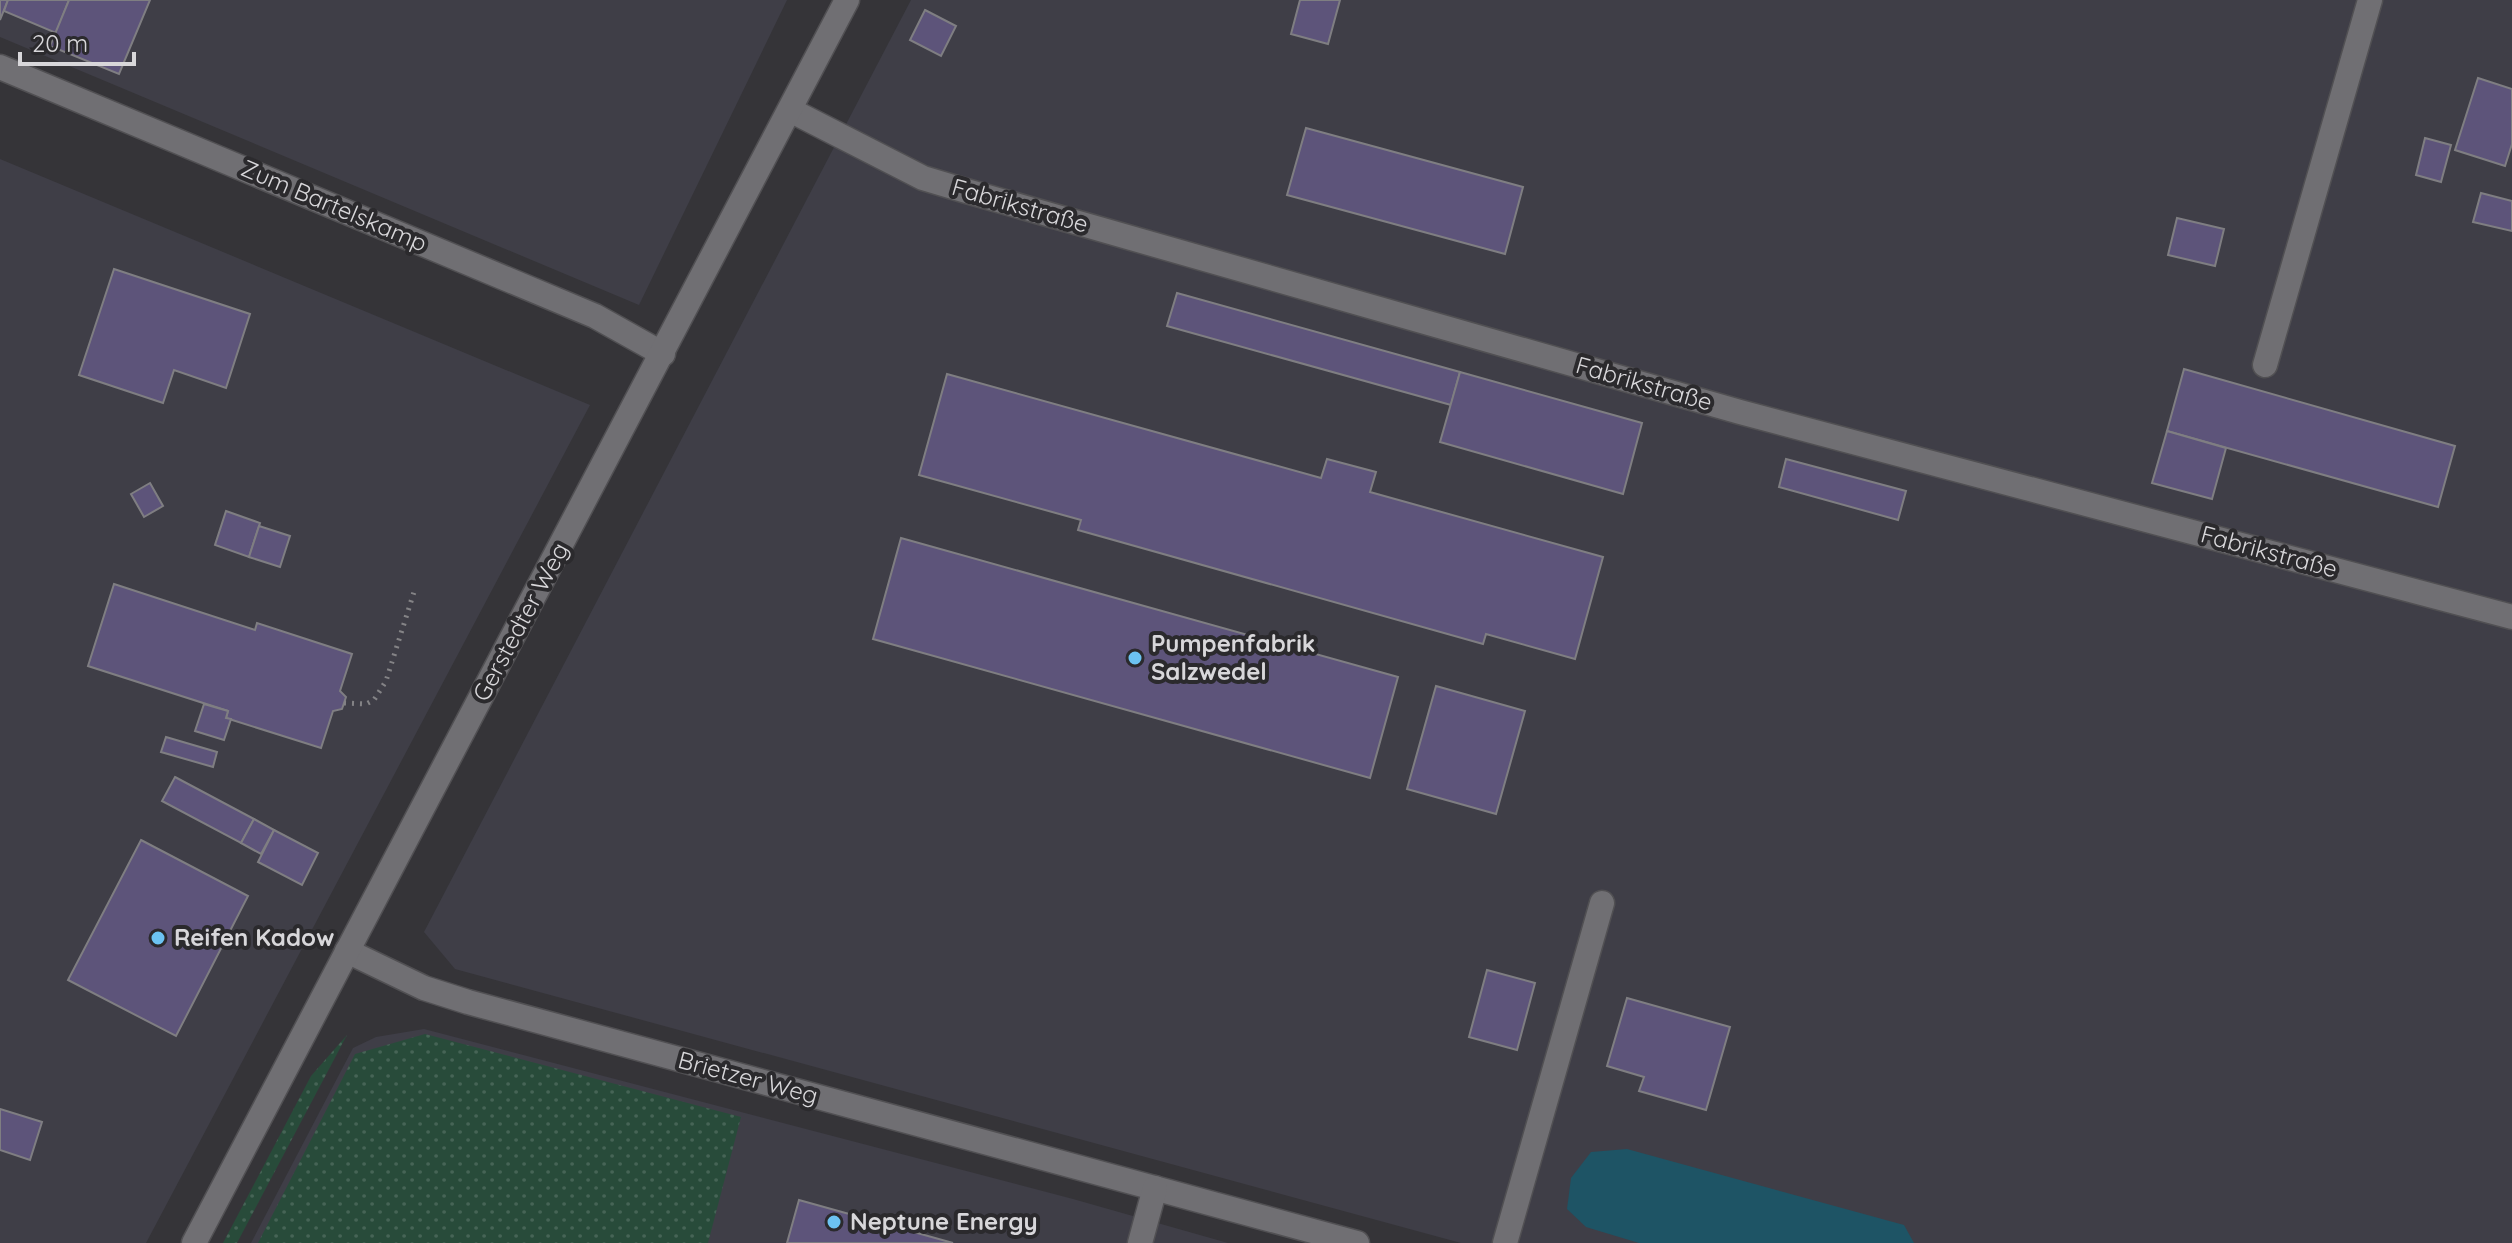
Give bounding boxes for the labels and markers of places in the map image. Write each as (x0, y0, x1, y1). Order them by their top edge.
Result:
place label: Pumpenfabrik Salzwedel (1151, 628, 1315, 686)
marker: Pumpenfabrik Salzwedel (1126, 649, 1144, 667)
place label: Reifen Kadow (174, 922, 334, 952)
marker: Reifen Kadow (149, 929, 167, 947)
place label: Neptune Energy (850, 1206, 1038, 1236)
marker: Neptune Energy (825, 1213, 843, 1231)

